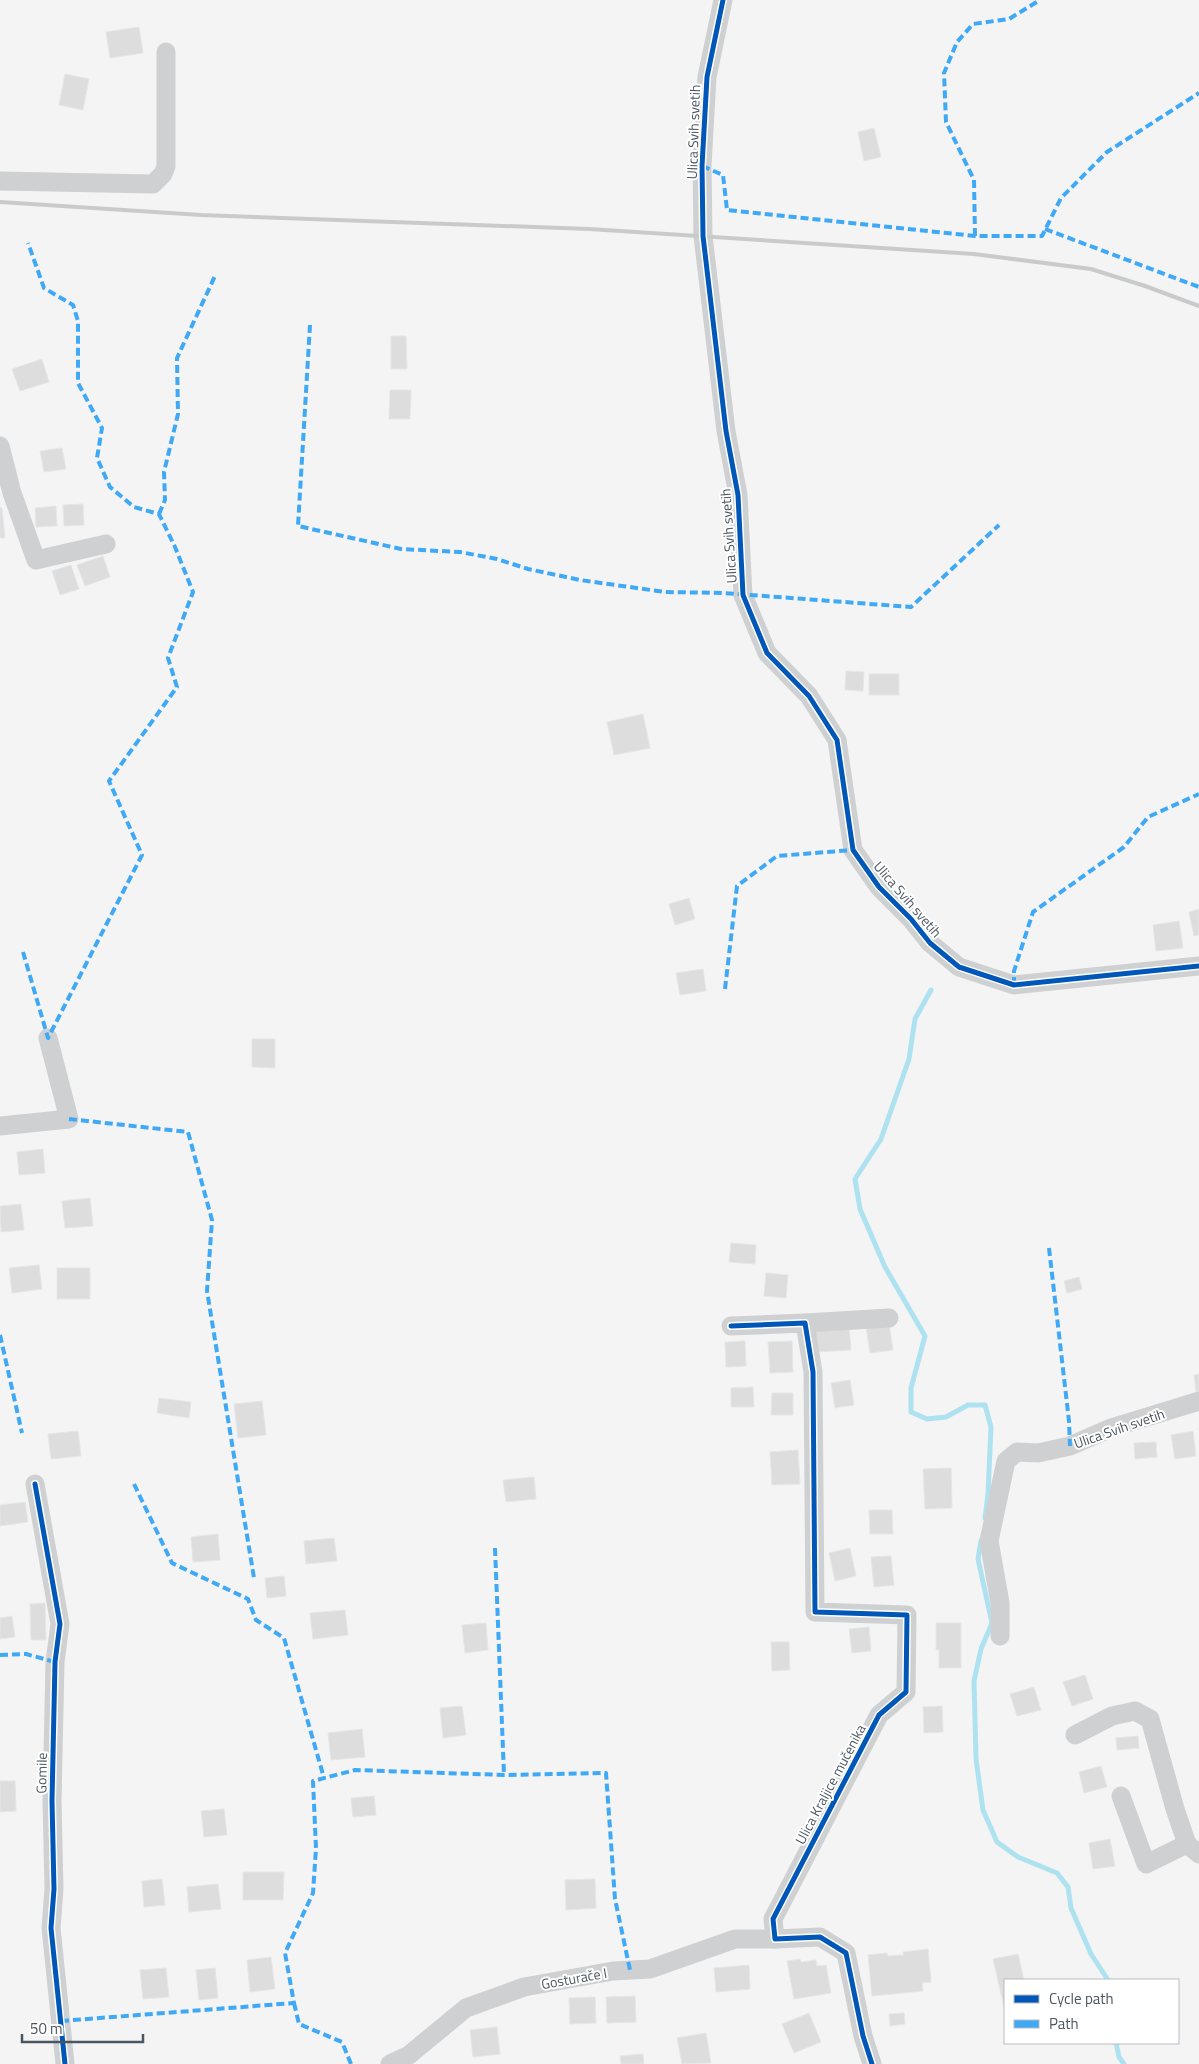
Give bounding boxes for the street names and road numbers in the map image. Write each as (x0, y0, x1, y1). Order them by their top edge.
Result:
street label: Ulica Svih svetih (681, 84, 705, 180)
street label: Ulica Svih svetih (714, 488, 742, 584)
street label: Ulica Svih svetih (869, 856, 947, 942)
street label: Ulica Svih svetih (1071, 1403, 1167, 1453)
street label: Ulica Kraljice mučenika (789, 1720, 871, 1848)
street label: Gomile (30, 1752, 52, 1794)
street label: Gosturače I (540, 1962, 608, 1994)

